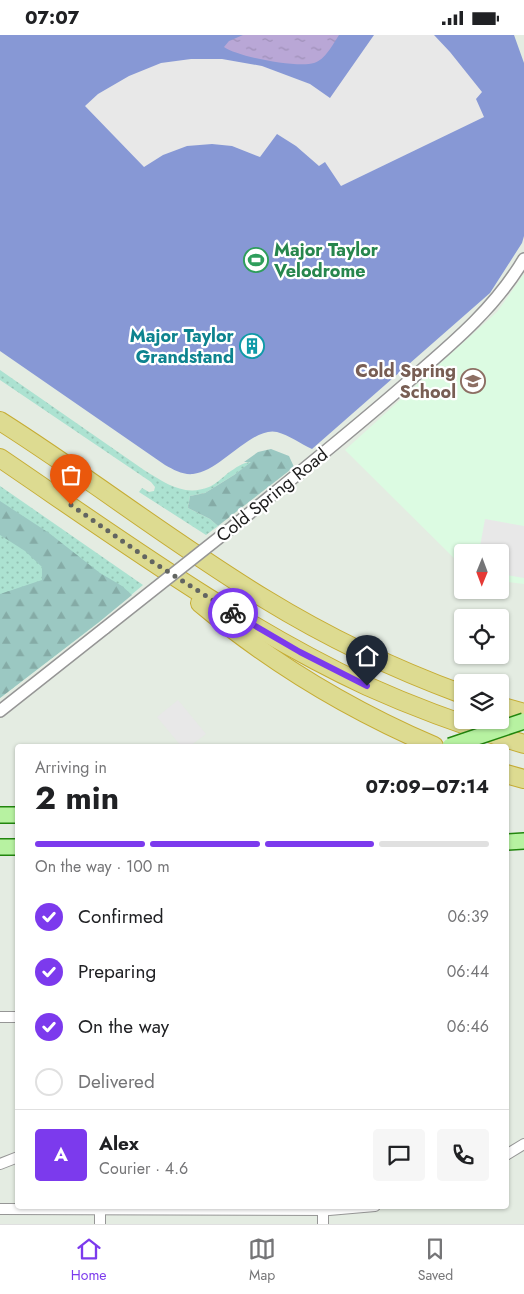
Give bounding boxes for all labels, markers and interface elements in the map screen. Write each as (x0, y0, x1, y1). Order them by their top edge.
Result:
text: 07:07 (25, 4, 79, 31)
place label: Major Taylor Velodrome (273, 237, 379, 284)
sports icon: Major Taylor Velodrome (243, 247, 269, 273)
place label: Major Taylor Grandstand (130, 323, 235, 370)
building icon: Major Taylor Grandstand (239, 333, 265, 359)
place label: Cold Spring School (355, 358, 456, 405)
school or university icon: Cold Spring School (460, 368, 486, 394)
street label: Cold Spring Road (211, 442, 333, 548)
pin (50, 454, 92, 505)
icon: bag (57, 461, 85, 489)
north arrow (454, 544, 509, 599)
map controls (454, 544, 509, 729)
courier (208, 588, 258, 638)
icon: bike (219, 599, 247, 627)
button: locate (454, 609, 509, 664)
pin (346, 635, 388, 686)
icon: home (353, 642, 381, 670)
button: layers (454, 674, 509, 729)
text: Arriving in (35, 756, 107, 779)
text: 07:09–07:14 (366, 773, 489, 800)
text: 2 min (35, 775, 119, 821)
text: On the way · 100 m (35, 855, 170, 878)
icon: check (35, 903, 63, 931)
text: Confirmed (78, 903, 164, 930)
text: 06:39 (447, 905, 489, 928)
icon: check (35, 958, 63, 986)
text: Preparing (78, 958, 156, 985)
text: 06:44 (447, 960, 489, 983)
icon: check (35, 1013, 63, 1041)
text: On the way (78, 1013, 169, 1040)
text: 06:46 (447, 1015, 489, 1038)
text: Delivered (78, 1068, 155, 1095)
button: chat (373, 1129, 425, 1181)
button: phone (437, 1129, 489, 1181)
text: Alex (99, 1130, 139, 1157)
text: A (54, 1141, 68, 1168)
text: Courier · 4.6 (99, 1157, 188, 1180)
tab: Home (71, 1235, 107, 1285)
tab: Map (248, 1235, 276, 1285)
tab: Saved (418, 1235, 453, 1285)

